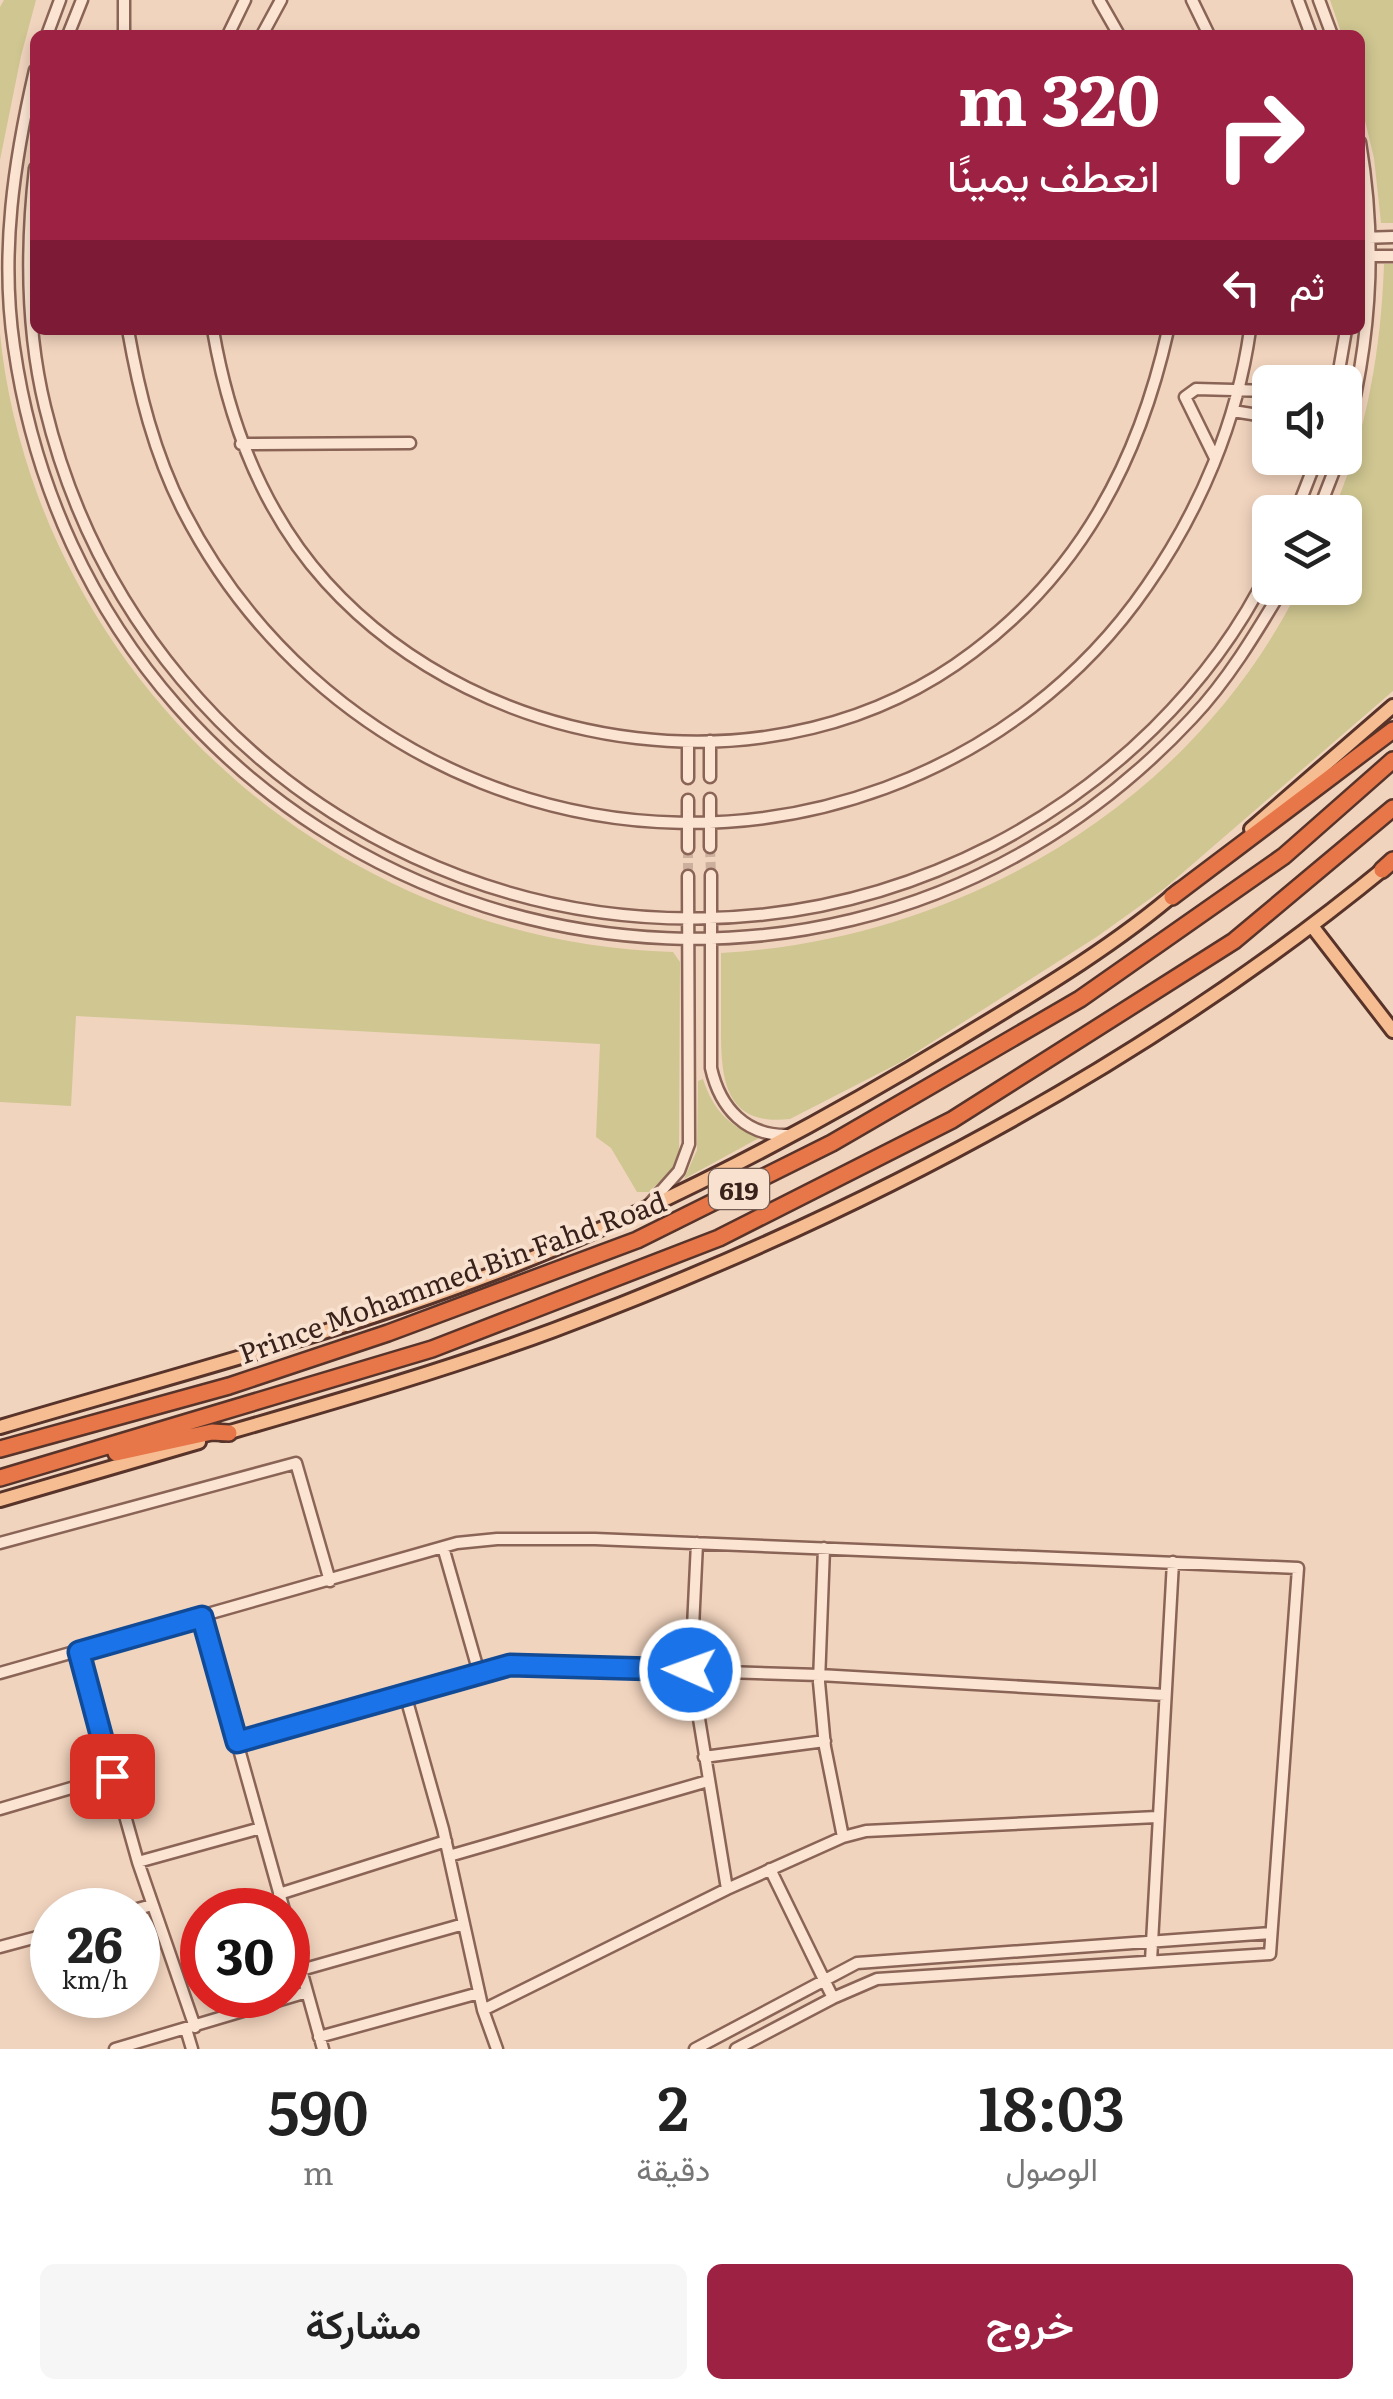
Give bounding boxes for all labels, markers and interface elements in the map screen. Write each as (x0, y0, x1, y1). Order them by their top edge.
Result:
text: 320 m (958, 44, 1160, 148)
icon: right (1195, 70, 1325, 200)
text: انعطف يمينًا (947, 139, 1160, 206)
text: ثم (1289, 255, 1325, 312)
icon: left (1214, 260, 1269, 315)
map controls (1252, 365, 1362, 605)
button: sound (1252, 365, 1362, 475)
button: layers (1252, 495, 1362, 605)
road number: 619 (709, 1169, 769, 1209)
street label: Prince Mohammed Bin Fahd Road (232, 1179, 672, 1373)
position arrow (638, 1618, 742, 1722)
pin (70, 1734, 155, 1819)
icon: arrive (85, 1749, 140, 1804)
speed limit sign: 30 (180, 1888, 310, 2018)
text: 26 (67, 1904, 123, 1978)
text: km/h (62, 1960, 128, 1997)
text: 2 (658, 2060, 689, 2149)
text: 18:03 (978, 2060, 1125, 2149)
text: 590 (268, 2064, 368, 2153)
text: دقيقة (636, 2143, 710, 2191)
text: الوصول (1006, 2143, 1098, 2191)
text: m (303, 2147, 334, 2195)
button: مشاركة (40, 2264, 687, 2379)
button: خروج (707, 2264, 1353, 2379)

